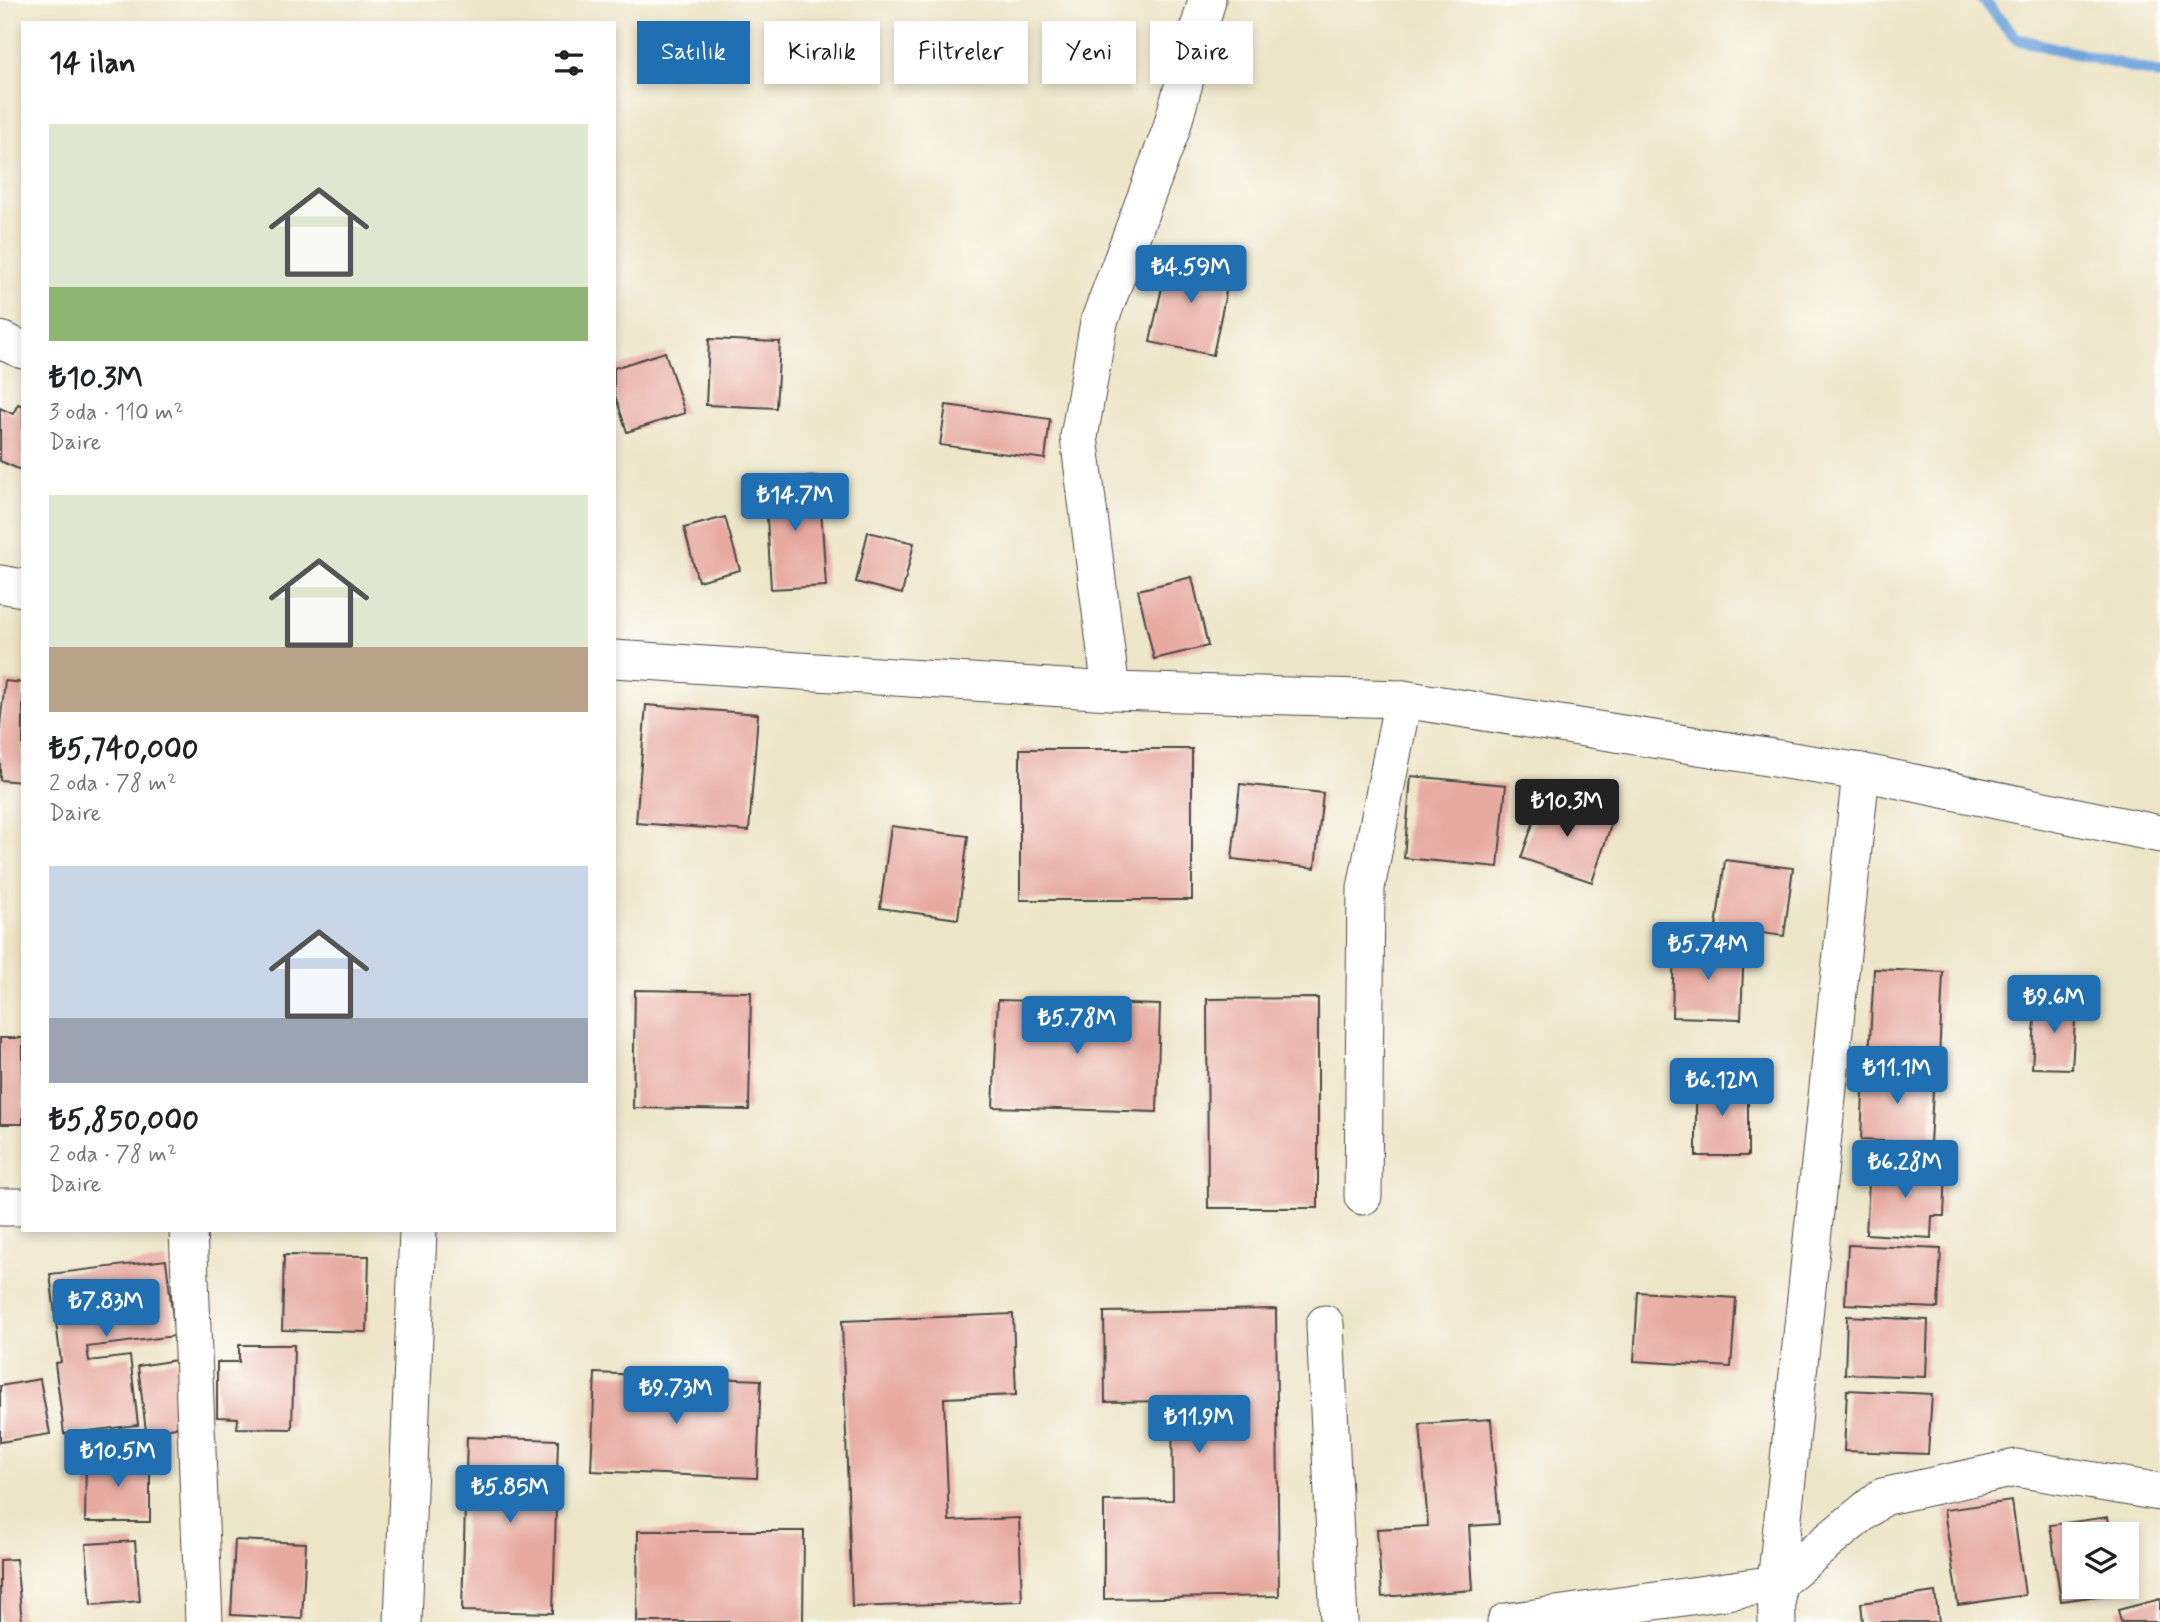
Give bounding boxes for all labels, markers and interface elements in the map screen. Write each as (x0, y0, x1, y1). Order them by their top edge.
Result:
chip: Satılık (637, 21, 750, 84)
chip: Kiralık (764, 21, 880, 84)
chip: Filtreler (894, 21, 1028, 84)
chip: Yeni (1042, 21, 1136, 84)
chip: Daire (1150, 21, 1253, 84)
text: 14 ilan (49, 44, 136, 83)
icon: filters (550, 44, 588, 82)
icon: home (256, 169, 382, 295)
pin: ₺4.59M (1134, 246, 1248, 305)
text: ₺4.59M (1151, 253, 1231, 283)
text: ₺10.3M (49, 359, 143, 398)
text: 3 oda · 110 m² (49, 398, 184, 428)
text: Daire (49, 428, 101, 458)
pin: ₺14.7M (738, 474, 852, 533)
text: ₺14.7M (757, 481, 833, 511)
icon: home (256, 540, 382, 666)
text: ₺5,740,000 (49, 730, 199, 769)
text: 2 oda · 78 m² (49, 769, 177, 799)
pin: ₺10.3M (1510, 780, 1624, 839)
text: ₺10.3M (1531, 787, 1603, 817)
text: Daire (49, 799, 101, 829)
icon: home (256, 911, 382, 1037)
pin: ₺5.74M (1651, 922, 1765, 982)
text: ₺5.74M (1668, 930, 1748, 960)
pin: ₺9.6M (2005, 976, 2103, 1035)
text: ₺9.6M (2023, 983, 2085, 1013)
pin: ₺5.78M (1020, 996, 1134, 1056)
text: ₺5.78M (1038, 1004, 1116, 1034)
pin: ₺11.1M (1840, 1046, 1954, 1106)
text: ₺11.1M (1863, 1054, 1931, 1084)
pin: ₺6.12M (1665, 1058, 1779, 1118)
text: ₺6.12M (1686, 1066, 1758, 1096)
text: ₺5,850,000 (49, 1101, 199, 1140)
text: 2 oda · 78 m² (49, 1140, 177, 1170)
pin: ₺6.28M (1848, 1140, 1962, 1200)
text: ₺6.28M (1868, 1148, 1942, 1178)
text: Daire (49, 1170, 101, 1200)
pin: ₺7.83M (49, 1280, 163, 1339)
text: ₺7.83M (69, 1287, 143, 1317)
pin: ₺9.73M (619, 1366, 733, 1426)
text: ₺9.73M (639, 1374, 713, 1404)
pin: ₺11.9M (1142, 1396, 1256, 1455)
text: ₺11.9M (1164, 1403, 1234, 1433)
pin: ₺10.5M (61, 1430, 175, 1489)
text: ₺10.5M (80, 1437, 156, 1467)
pin: ₺5.85M (453, 1466, 567, 1525)
text: ₺5.85M (471, 1473, 549, 1503)
map controls (2062, 1522, 2139, 1599)
button: layers (2062, 1522, 2139, 1599)

